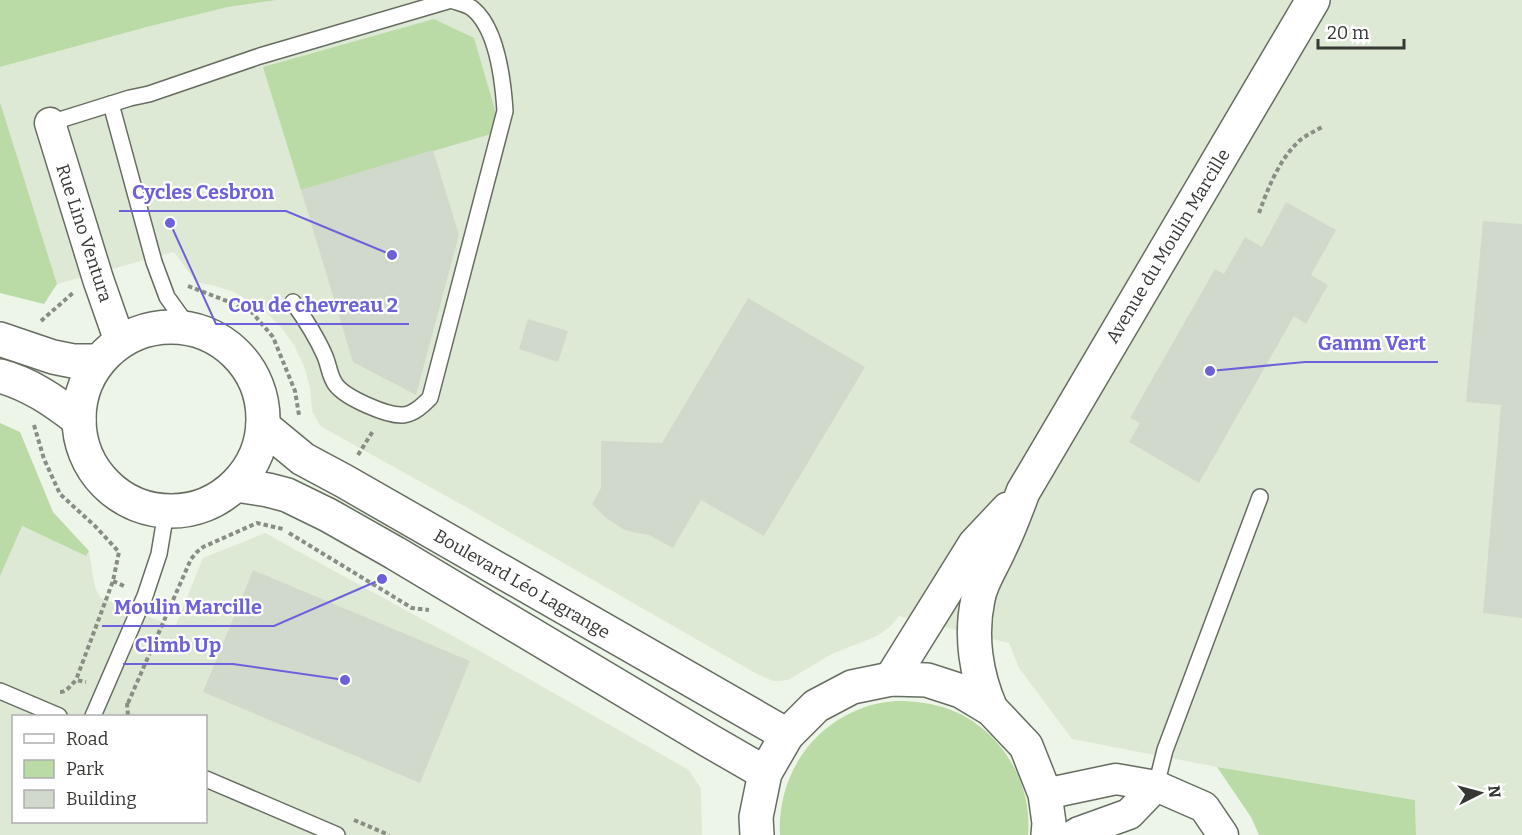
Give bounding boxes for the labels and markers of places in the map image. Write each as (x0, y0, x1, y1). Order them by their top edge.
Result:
callout: Cycles Cesbron (119, 173, 286, 211)
callout: Cou de chevreau 2 (216, 286, 409, 324)
callout: Gamm Vert (1305, 324, 1438, 362)
callout: Moulin Marcille (102, 588, 274, 626)
callout: Climb Up (123, 626, 233, 664)

